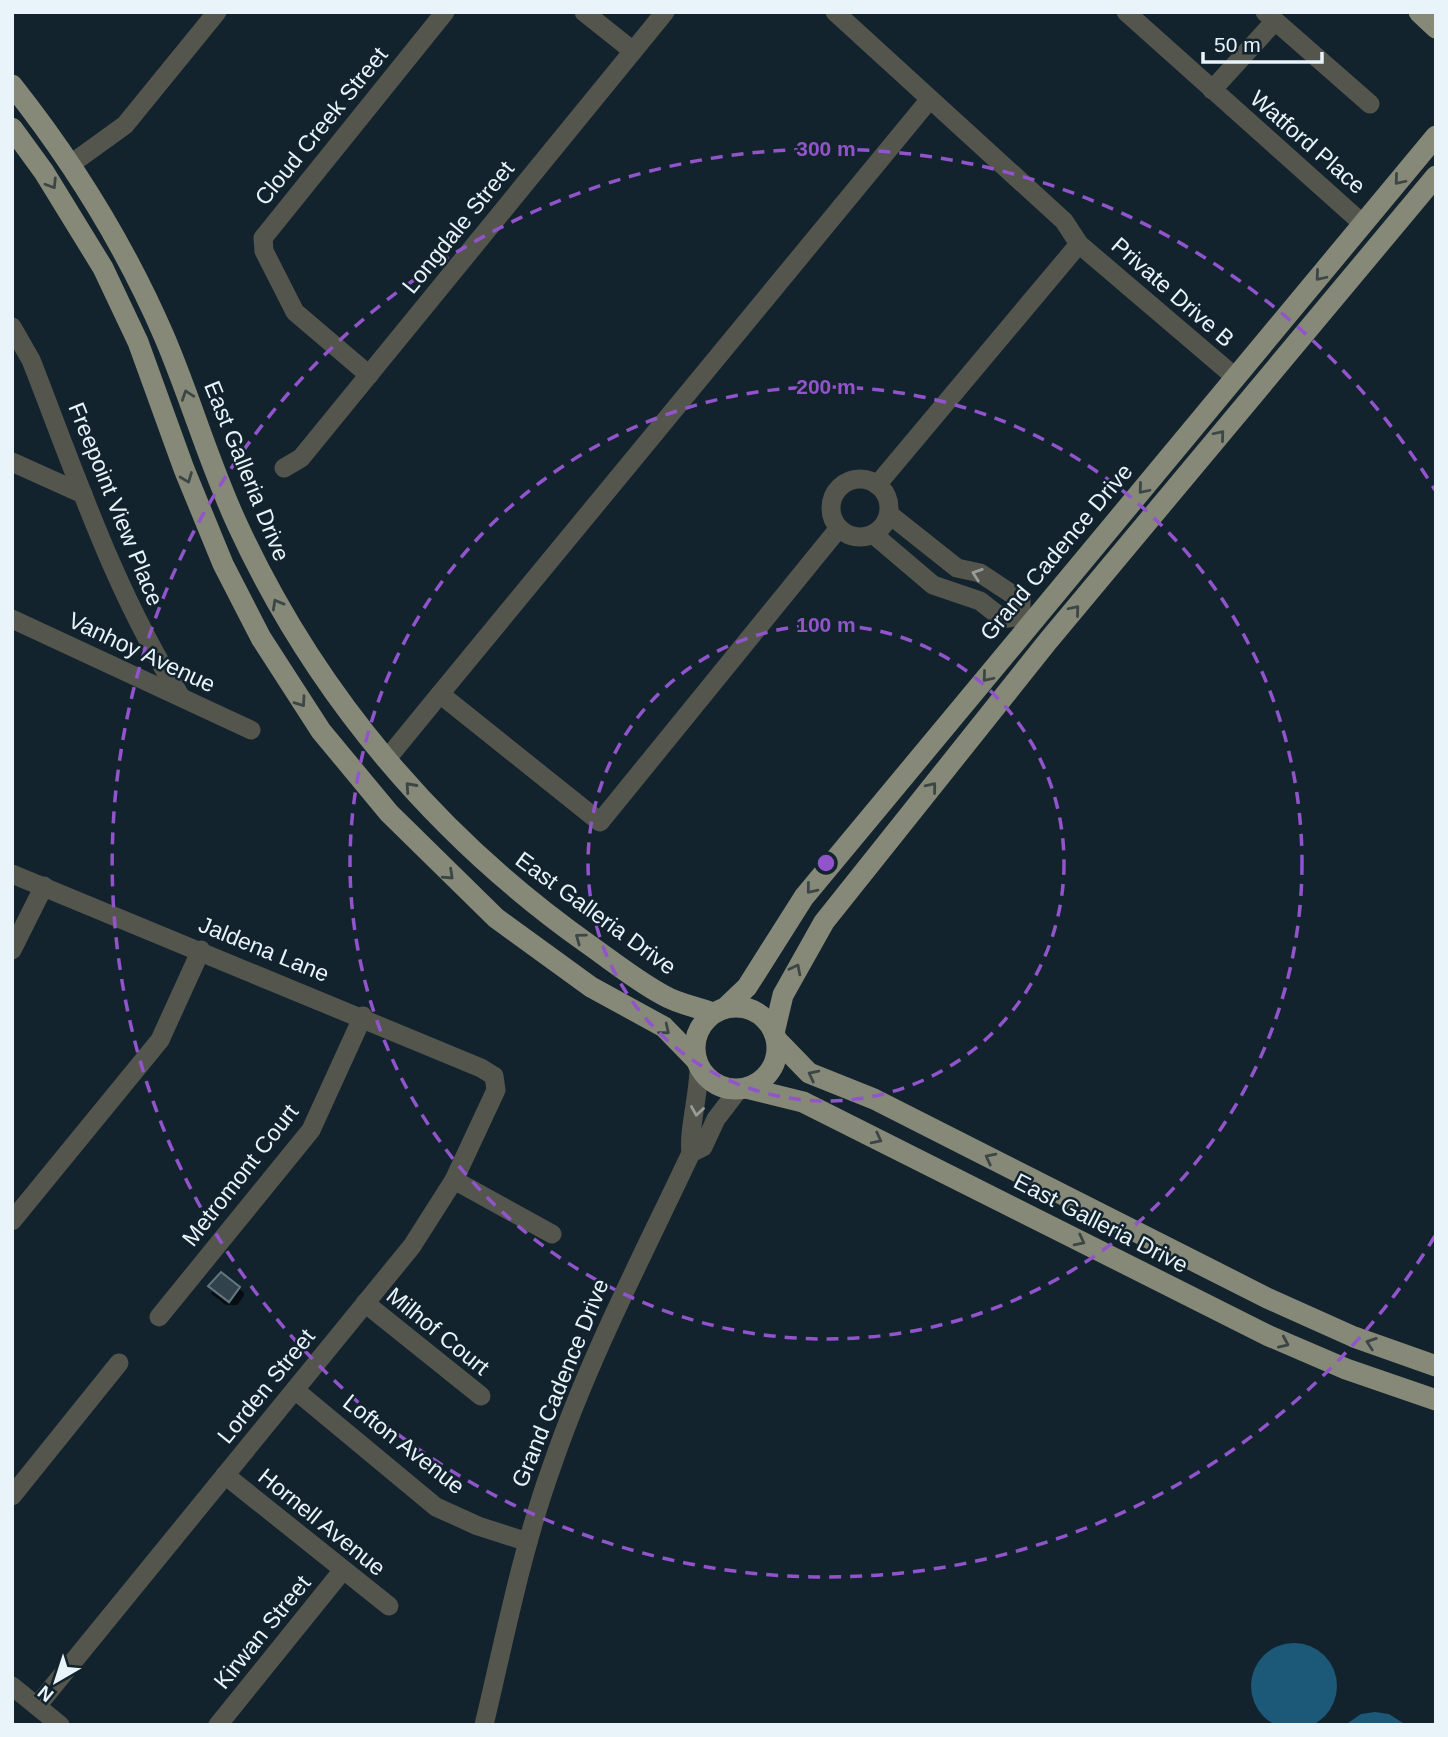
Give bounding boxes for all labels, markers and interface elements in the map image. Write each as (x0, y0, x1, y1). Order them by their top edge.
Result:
scale bar (1203, 21, 1322, 65)
text: 50 m (1214, 33, 1261, 56)
street label: Cloud Creek Street (249, 41, 393, 210)
street label: Watford Place (1245, 85, 1371, 199)
text: 300 m (796, 137, 856, 160)
street label: Longdale Street (397, 155, 520, 298)
one-way arrow (1395, 172, 1408, 184)
one-way arrow (43, 176, 56, 189)
street label: Private Drive B (1107, 232, 1239, 352)
one-way arrow (1315, 268, 1328, 281)
text: 200 m (796, 375, 856, 398)
street label: East Galleria Drive (199, 377, 295, 565)
one-way arrow (181, 390, 195, 402)
street label: Freepoint View Place (63, 399, 169, 609)
one-way arrow (1212, 430, 1224, 443)
street label: Grand Cadence Drive (975, 458, 1137, 646)
one-way arrow (179, 472, 193, 484)
one-way arrow (1139, 480, 1151, 493)
one-way arrow (971, 567, 983, 582)
one-way arrow (272, 598, 285, 611)
one-way arrow (1067, 605, 1079, 618)
street label: Vanhoy Avenue (64, 607, 220, 697)
text: 100 m (796, 613, 856, 636)
one-way arrow (983, 668, 995, 681)
one-way arrow (293, 694, 305, 707)
one-way arrow (923, 782, 936, 794)
one-way arrow (406, 783, 418, 796)
street label: East Galleria Drive (511, 846, 681, 980)
centre of rings (814, 851, 838, 875)
one-way arrow (441, 866, 454, 879)
one-way arrow (806, 882, 819, 894)
street label: Jaldena Lane (195, 911, 333, 987)
one-way arrow (575, 934, 588, 946)
one-way arrow (788, 964, 802, 976)
one-way arrow (658, 1022, 670, 1035)
one-way arrow (808, 1069, 820, 1083)
street label: Metromont Court (177, 1099, 304, 1251)
one-way arrow (690, 1105, 705, 1117)
one-way arrow (870, 1130, 882, 1144)
one-way arrow (985, 1153, 998, 1167)
street label: East Galleria Drive (1010, 1168, 1192, 1278)
one-way arrow (1073, 1233, 1085, 1247)
street label: Grand Cadence Drive (506, 1275, 614, 1491)
street label: Milhof Court (382, 1282, 495, 1380)
street label: Lorden Street (212, 1323, 320, 1448)
one-way arrow (1277, 1334, 1289, 1348)
one-way arrow (1366, 1337, 1378, 1351)
street label: Lofton Avenue (338, 1389, 470, 1499)
street label: Hornell Avenue (253, 1463, 391, 1581)
street label: Kirwan Street (208, 1570, 316, 1694)
north arrow (21, 1646, 91, 1716)
text: N (34, 1681, 58, 1706)

